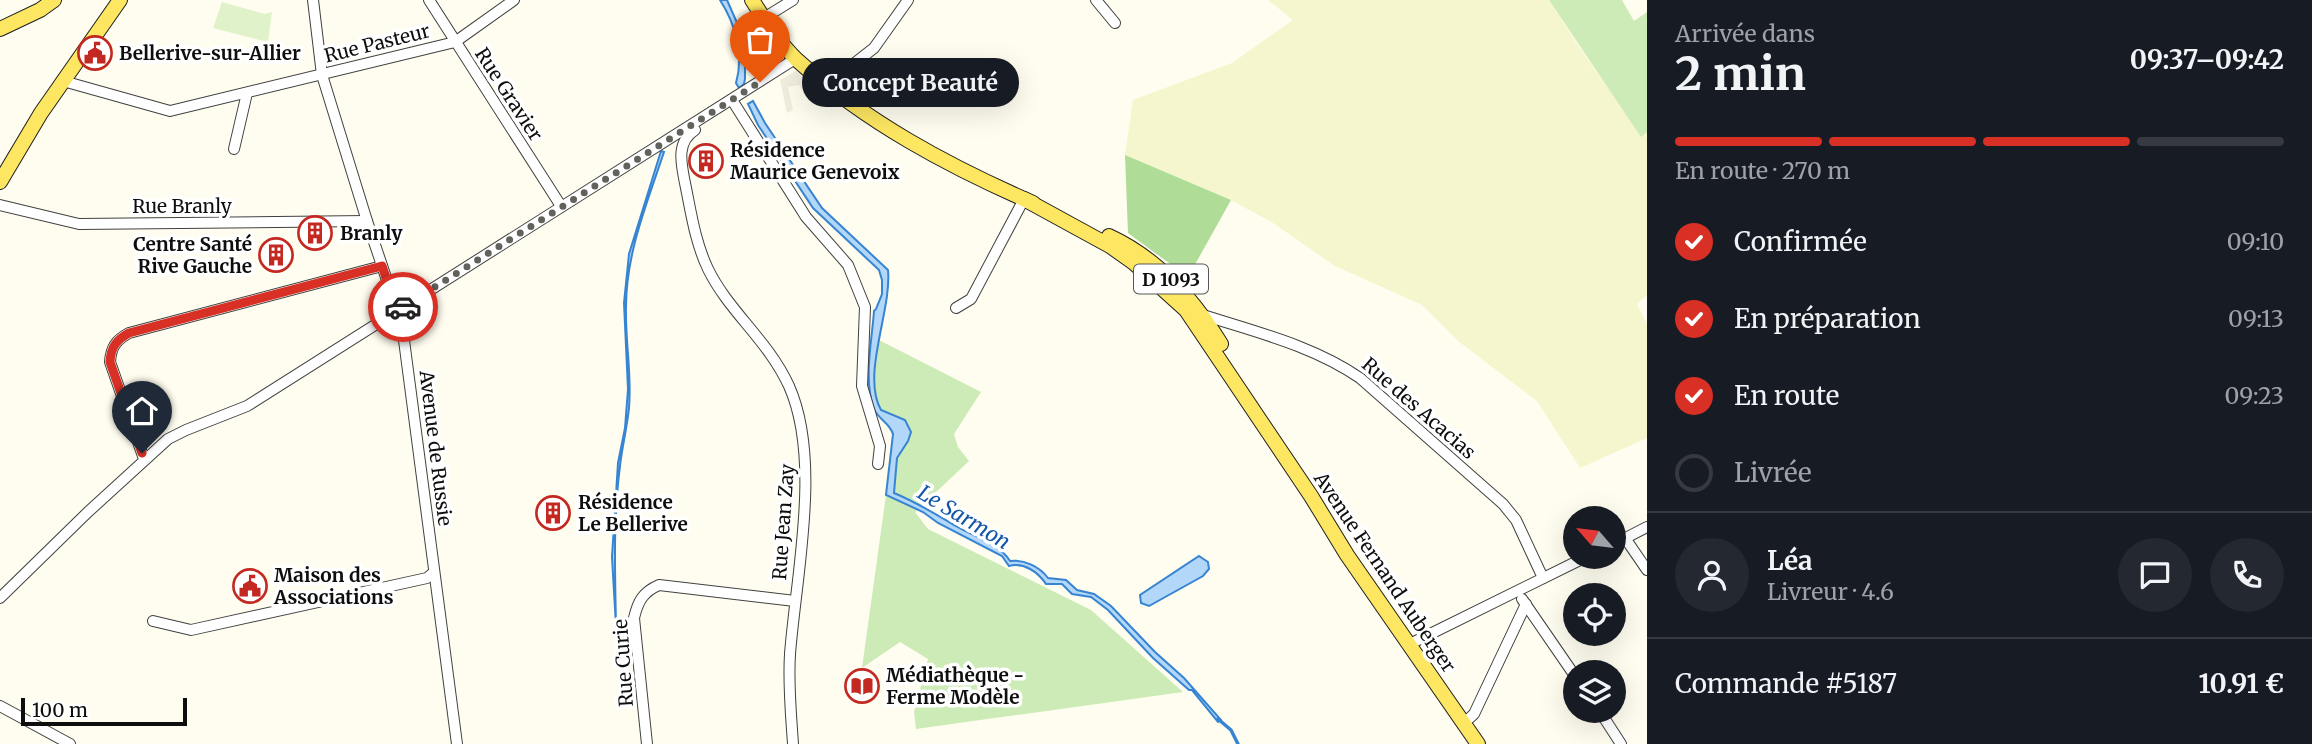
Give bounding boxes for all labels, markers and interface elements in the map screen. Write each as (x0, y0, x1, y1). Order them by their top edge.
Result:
pin (730, 10, 790, 82)
street label: Rue Pasteur (322, 18, 433, 68)
text: Arrivée dans (1675, 19, 1815, 48)
icon: bag (741, 21, 779, 59)
public building icon: Bellerive-sur-Allier (76, 34, 114, 72)
place label: Bellerive-sur-Allier (119, 41, 301, 65)
street label: Rue Gravier (470, 43, 548, 146)
text: 09:37–09:42 (2130, 43, 2284, 76)
text: 2 min (1675, 45, 1806, 103)
callout: Concept Beauté (802, 57, 1019, 106)
text: Concept Beauté (823, 68, 998, 97)
place label: Résidence Maurice Genevoix (730, 138, 900, 184)
building icon: Résidence Maurice Genevoix (687, 142, 725, 180)
text: En route · 270 m (1675, 156, 1850, 185)
street label: Rue Branly (132, 194, 232, 218)
building icon: Branly (296, 214, 334, 252)
place label: Branly (340, 221, 403, 245)
icon: check (1675, 223, 1713, 261)
text: Confirmée (1734, 225, 1867, 258)
text: 09:10 (2227, 227, 2284, 256)
place label: Centre Santé Rive Gauche (133, 232, 252, 278)
building icon: Centre Santé Rive Gauche (257, 236, 295, 274)
road number: D 1093 (1134, 264, 1208, 293)
courier (368, 272, 438, 342)
icon: car (384, 288, 422, 326)
icon: check (1675, 300, 1713, 338)
text: En préparation (1734, 302, 1921, 335)
text: 09:13 (2228, 304, 2284, 333)
street label: Rue des Acacias (1357, 352, 1481, 464)
street label: Avenue de Russie (414, 368, 457, 527)
icon: check (1675, 377, 1713, 415)
text: En route (1734, 379, 1839, 412)
pin (112, 381, 172, 453)
text: 09:23 (2224, 381, 2284, 410)
icon: home (123, 392, 161, 430)
text: Livrée (1734, 456, 1812, 489)
street label: Rue Jean Zay (767, 463, 799, 581)
street label: Avenue Fernand Auberger (1308, 467, 1461, 677)
water label: Le Sarmon (913, 479, 1015, 555)
place label: Résidence Le Bellerive (578, 490, 688, 536)
building icon: Résidence Le Bellerive (534, 494, 572, 532)
north arrow (1563, 506, 1626, 569)
map controls (1563, 506, 1626, 723)
button: person (1675, 538, 1749, 612)
button: chat (2118, 538, 2192, 612)
button: phone (2210, 538, 2284, 612)
text: Léa (1767, 544, 1812, 577)
place label: Maison des Associations (273, 563, 394, 609)
public building icon: Maison des Associations (231, 567, 269, 605)
text: Livreur · 4.6 (1767, 577, 1894, 606)
button: locate (1563, 583, 1626, 646)
street label: Rue Curie (608, 618, 638, 708)
button: layers (1563, 660, 1626, 723)
place label: Médiathèque - Ferme Modèle (886, 663, 1024, 709)
library icon: Médiathèque - Ferme Modèle (843, 667, 881, 705)
text: Commande #5187 (1675, 667, 1897, 700)
text: 10.91 € (2199, 667, 2284, 700)
scale bar (21, 695, 187, 727)
text: 100 m (32, 698, 88, 722)

